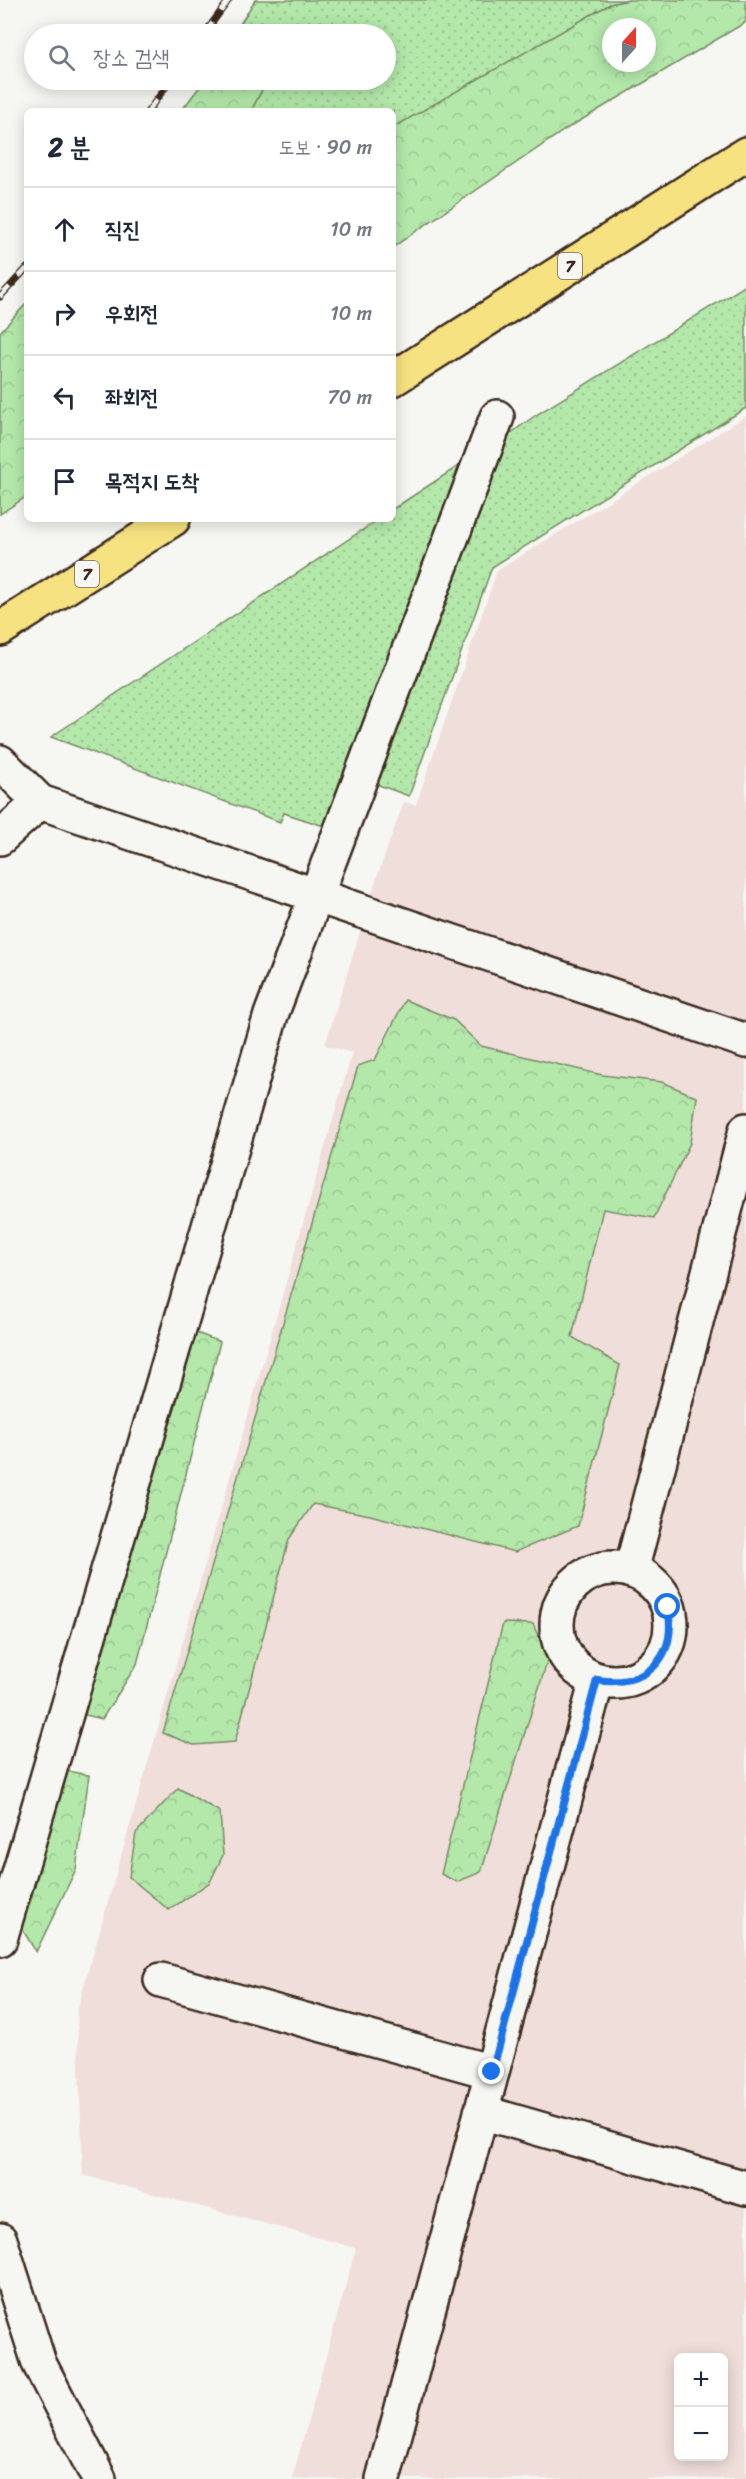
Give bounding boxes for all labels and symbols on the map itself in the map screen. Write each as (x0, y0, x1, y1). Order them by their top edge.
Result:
north arrow (602, 18, 656, 72)
road number: 7 (558, 253, 582, 279)
road number: 7 (75, 561, 99, 587)
route start (654, 1593, 680, 1619)
route end (478, 2058, 504, 2084)

